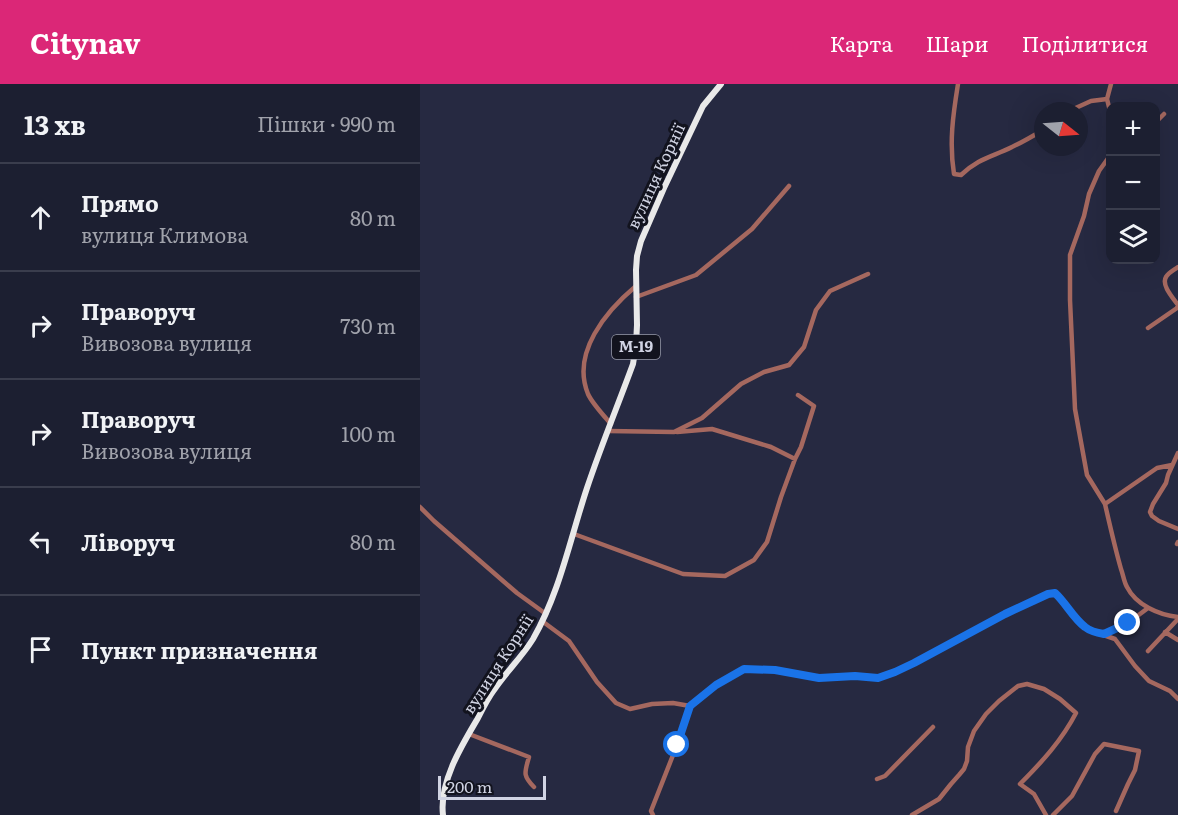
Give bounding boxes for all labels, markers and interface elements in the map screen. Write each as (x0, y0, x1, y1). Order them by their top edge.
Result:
text: Citynav (30, 21, 140, 63)
text: Карта (830, 27, 893, 58)
text: Шари (926, 27, 989, 58)
text: Поділитися (1022, 27, 1148, 58)
north arrow (1034, 102, 1088, 156)
map controls (1106, 102, 1160, 264)
button: + (1106, 102, 1160, 156)
text: 13 хв (24, 104, 86, 143)
text: Пішки · 990 m (257, 108, 396, 138)
street label: вулиця Корнії (620, 119, 690, 232)
button: − (1106, 156, 1160, 210)
text: Прямо (81, 186, 159, 219)
icon: ahead (24, 201, 57, 234)
text: 80 m (350, 202, 396, 232)
button: layers (1106, 210, 1160, 264)
text: вулиця Климова (81, 219, 248, 249)
text: Праворуч (81, 294, 196, 327)
icon: right (24, 309, 57, 342)
text: 730 m (340, 310, 396, 340)
text: Вивозова вулиця (81, 327, 252, 357)
road number: М-19 (612, 335, 660, 359)
text: Праворуч (81, 402, 196, 435)
icon: right (24, 417, 57, 450)
text: 100 m (341, 418, 396, 448)
text: Вивозова вулиця (81, 435, 252, 465)
icon: left (24, 525, 57, 558)
text: Ліворуч (81, 525, 175, 558)
text: 80 m (350, 526, 396, 556)
street label: вулиця Корнії (456, 609, 538, 718)
route end (1114, 609, 1140, 635)
icon: arrive (24, 633, 57, 666)
text: Пункт призначення (81, 633, 318, 666)
route start (663, 731, 689, 757)
scale bar (438, 773, 546, 800)
text: 200 m (447, 774, 492, 798)

